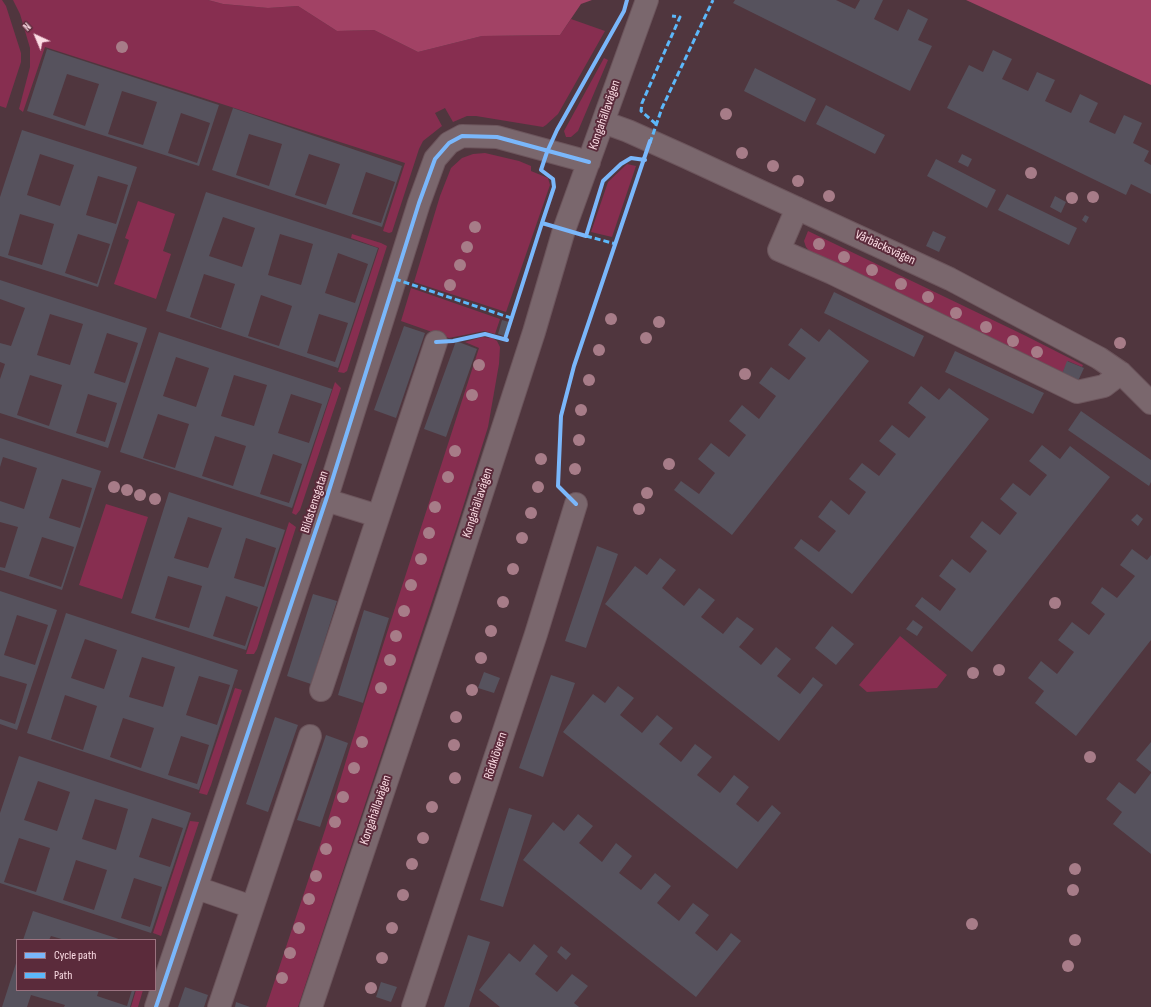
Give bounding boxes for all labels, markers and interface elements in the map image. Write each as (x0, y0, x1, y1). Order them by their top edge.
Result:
north arrow (16, 16, 56, 56)
text: N (21, 20, 34, 34)
street label: Kongahällavägen (586, 78, 624, 152)
street label: Vårbäcksvägen (852, 227, 918, 269)
street label: Kongahällavägen (459, 466, 497, 540)
street label: Bildstensgatan (298, 469, 332, 535)
street label: Rödklövern (481, 730, 511, 782)
street label: Kongahällavägen (357, 773, 395, 847)
legend (16, 939, 156, 991)
text: Cycle path (54, 948, 96, 963)
text: Path (54, 968, 72, 983)

